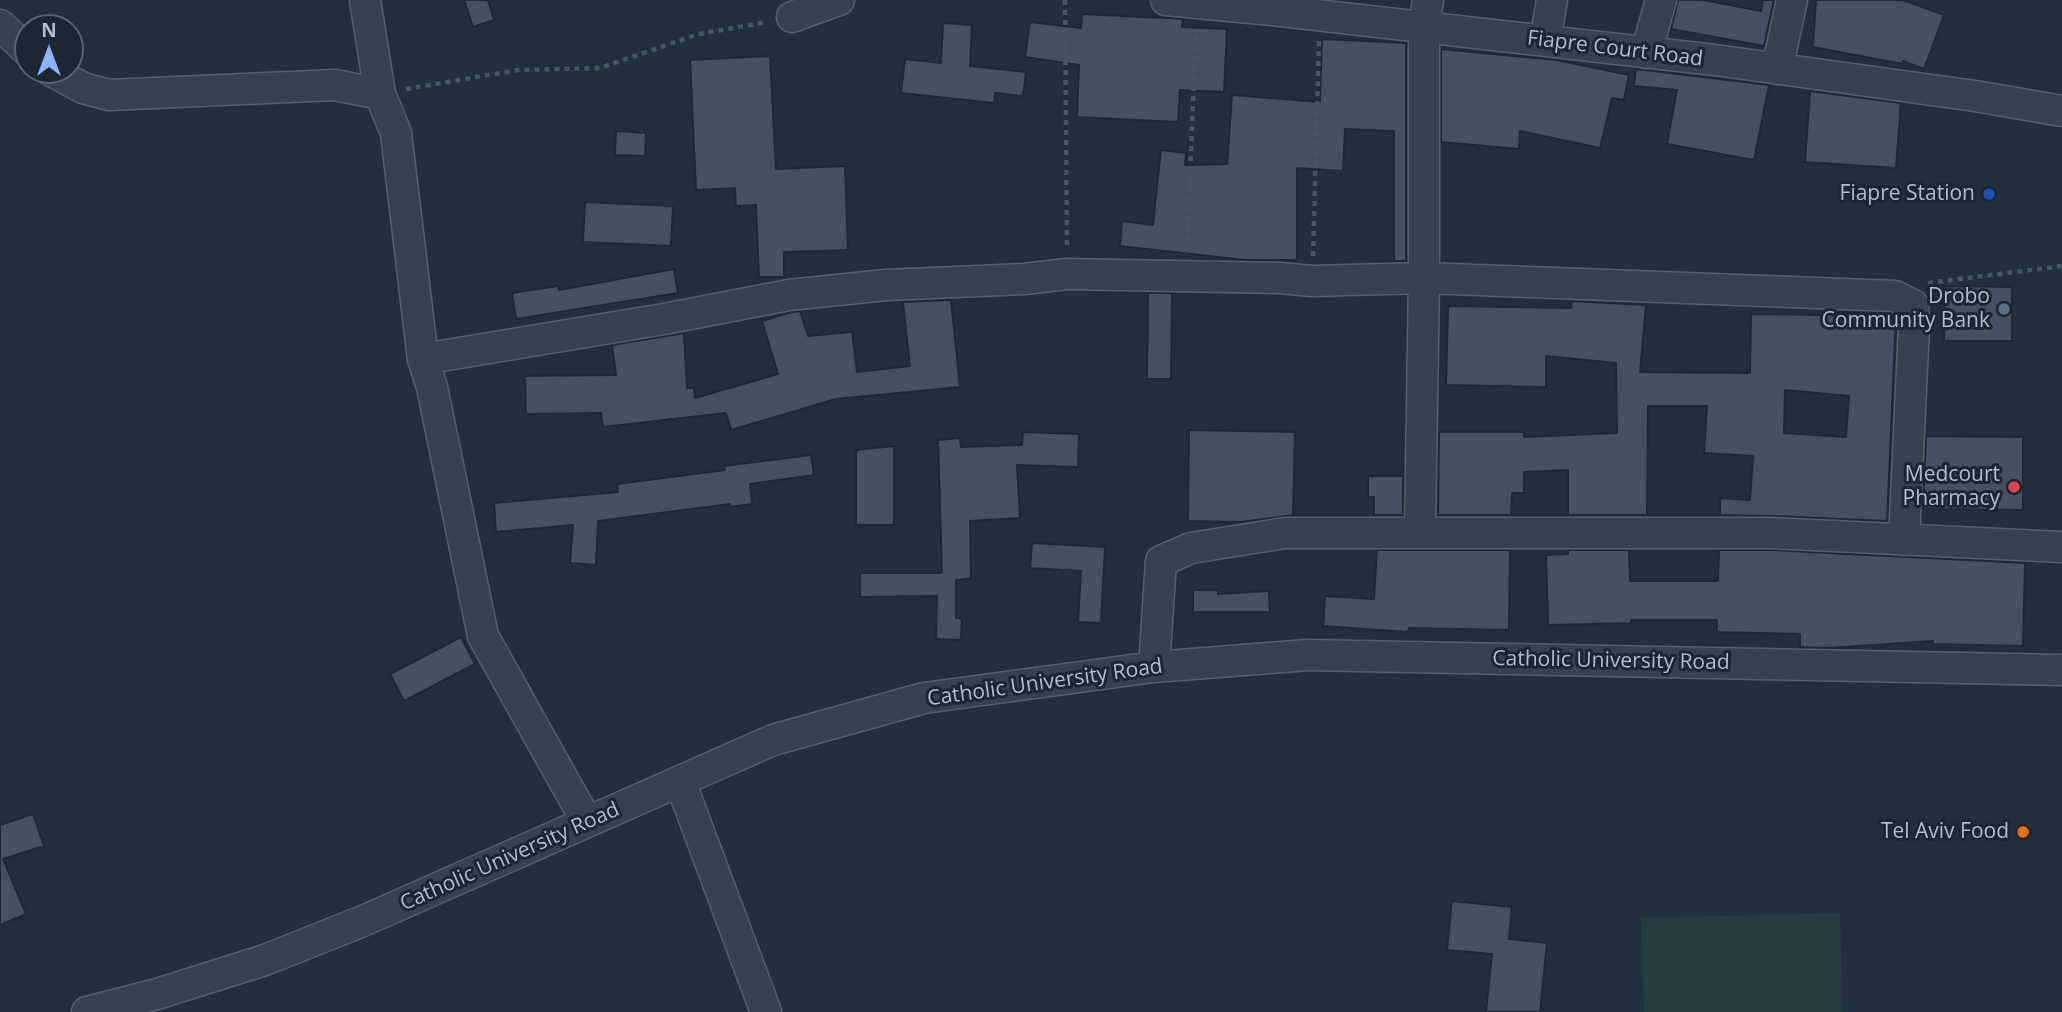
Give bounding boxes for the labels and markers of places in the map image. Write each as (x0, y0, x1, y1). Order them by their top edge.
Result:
place label: Fiapre Station (1840, 181, 1975, 207)
marker: Fiapre Station (1981, 186, 1997, 202)
place label: Drobo Community Bank (1822, 284, 1990, 334)
marker: Drobo Community Bank (1996, 301, 2012, 317)
place label: Medcourt Pharmacy (1903, 462, 2000, 512)
marker: Medcourt Pharmacy (2006, 479, 2022, 495)
place label: Tel Aviv Food (1881, 819, 2009, 845)
marker: Tel Aviv Food (2015, 824, 2031, 840)

